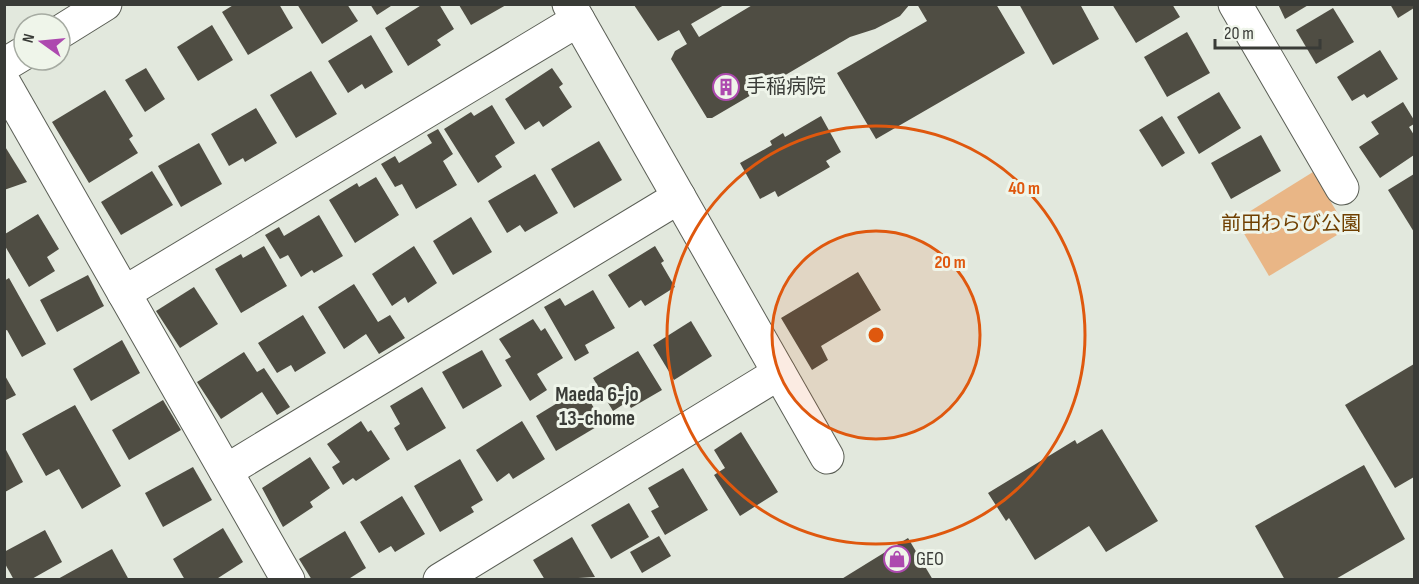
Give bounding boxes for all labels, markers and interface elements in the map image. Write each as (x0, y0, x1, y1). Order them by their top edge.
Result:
north arrow (12, 12, 72, 72)
scale bar (1215, 12, 1320, 50)
text: 20 m (1224, 23, 1254, 44)
text: N (19, 32, 39, 45)
building icon: 手稲病院 (711, 72, 741, 102)
place label: 手稲病院 (746, 75, 826, 99)
text: 40 m (1008, 178, 1040, 199)
park label: 前田わらび公園 (1221, 212, 1361, 236)
text: 20 m (934, 252, 966, 273)
centre of rings (866, 325, 886, 345)
district label: Maeda 6-jo 13-chome (555, 382, 639, 431)
shop icon: GEO (882, 544, 912, 574)
place label: GEO (916, 547, 944, 571)

